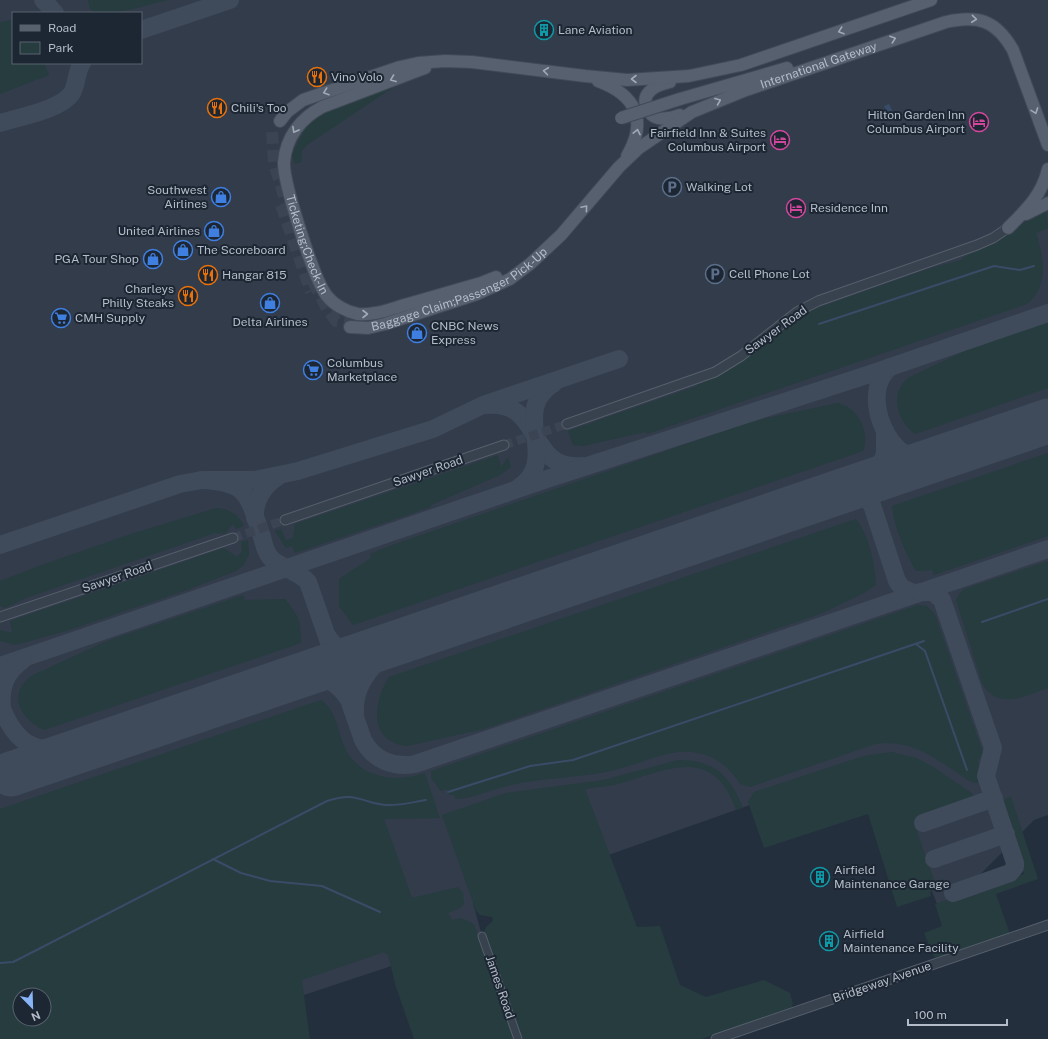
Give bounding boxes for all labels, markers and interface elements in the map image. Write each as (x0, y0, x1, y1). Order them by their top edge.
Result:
legend (12, 12, 142, 64)
one-way arrow (971, 15, 977, 24)
building icon: Lane Aviation (533, 19, 555, 41)
text: Road (48, 21, 76, 35)
place label: Lane Aviation (558, 23, 633, 37)
one-way arrow (838, 26, 845, 35)
one-way arrow (889, 36, 896, 44)
street label: International Gateway (758, 39, 879, 92)
text: Park (48, 41, 74, 55)
restaurant icon: Vino Volo (306, 66, 328, 88)
one-way arrow (543, 67, 549, 76)
place label: Vino Volo (331, 70, 383, 84)
one-way arrow (390, 75, 397, 83)
one-way arrow (631, 75, 637, 83)
one-way arrow (322, 87, 329, 96)
restaurant icon: Chili's Too (206, 97, 228, 119)
one-way arrow (714, 98, 721, 106)
place label: Chili's Too (231, 101, 287, 115)
one-way arrow (1030, 107, 1038, 114)
place label: Hilton Garden Inn Columbus Airport (867, 108, 965, 136)
hotel icon: Hilton Garden Inn Columbus Airport (968, 111, 990, 133)
one-way arrow (293, 126, 300, 133)
place label: Fairfield Inn & Suites Columbus Airport (650, 126, 766, 154)
one-way arrow (632, 129, 640, 136)
hotel icon: Fairfield Inn & Suites Columbus Airport (769, 129, 791, 151)
parking icon: Walking Lot (661, 176, 683, 198)
place label: Walking Lot (686, 180, 752, 194)
place label: Southwest Airlines (147, 183, 207, 211)
shop icon: Southwest Airlines (210, 186, 232, 208)
street label: Ticketing;Check-In (283, 193, 331, 297)
hotel icon: Residence Inn (785, 197, 807, 219)
place label: Residence Inn (810, 201, 888, 215)
one-way arrow (580, 206, 587, 213)
shop icon: United Airlines (203, 220, 225, 242)
place label: United Airlines (118, 224, 200, 238)
shop icon: The Scoreboard (172, 239, 194, 261)
place label: The Scoreboard (197, 243, 286, 257)
street label: Baggage Claim;Passenger Pick-Up (370, 245, 550, 334)
shop icon: PGA Tour Shop (142, 248, 164, 270)
place label: PGA Tour Shop (54, 252, 139, 266)
parking icon: Cell Phone Lot (704, 263, 726, 285)
restaurant icon: Hangar 815 (197, 264, 219, 286)
place label: Cell Phone Lot (729, 267, 810, 281)
place label: Hangar 815 (222, 268, 287, 282)
place label: Charleys Philly Steaks (102, 282, 174, 310)
restaurant icon: Charleys Philly Steaks (177, 285, 199, 307)
shop icon: Delta Airlines (259, 292, 281, 314)
street label: Sawyer Road (742, 303, 810, 357)
supermarket icon: CMH Supply (50, 307, 72, 329)
one-way arrow (362, 310, 368, 318)
place label: CMH Supply (75, 311, 146, 325)
place label: Delta Airlines (232, 315, 308, 329)
place label: CNBC News Express (431, 319, 499, 347)
shop icon: CNBC News Express (406, 322, 428, 344)
place label: Columbus Marketplace (327, 356, 397, 384)
supermarket icon: Columbus Marketplace (302, 359, 324, 381)
street label: Sawyer Road (391, 452, 465, 490)
street label: Sawyer Road (80, 558, 154, 596)
place label: Airfield Maintenance Garage (834, 863, 950, 891)
building icon: Airfield Maintenance Garage (809, 866, 831, 888)
place label: Airfield Maintenance Facility (843, 927, 959, 955)
building icon: Airfield Maintenance Facility (818, 930, 840, 952)
street label: James Road (483, 954, 517, 1020)
street label: Bridgeway Avenue (831, 959, 933, 1005)
north arrow (12, 987, 52, 1027)
scale bar (908, 1001, 1007, 1027)
text: 100 m (914, 1008, 947, 1022)
text: N (30, 1009, 42, 1023)

